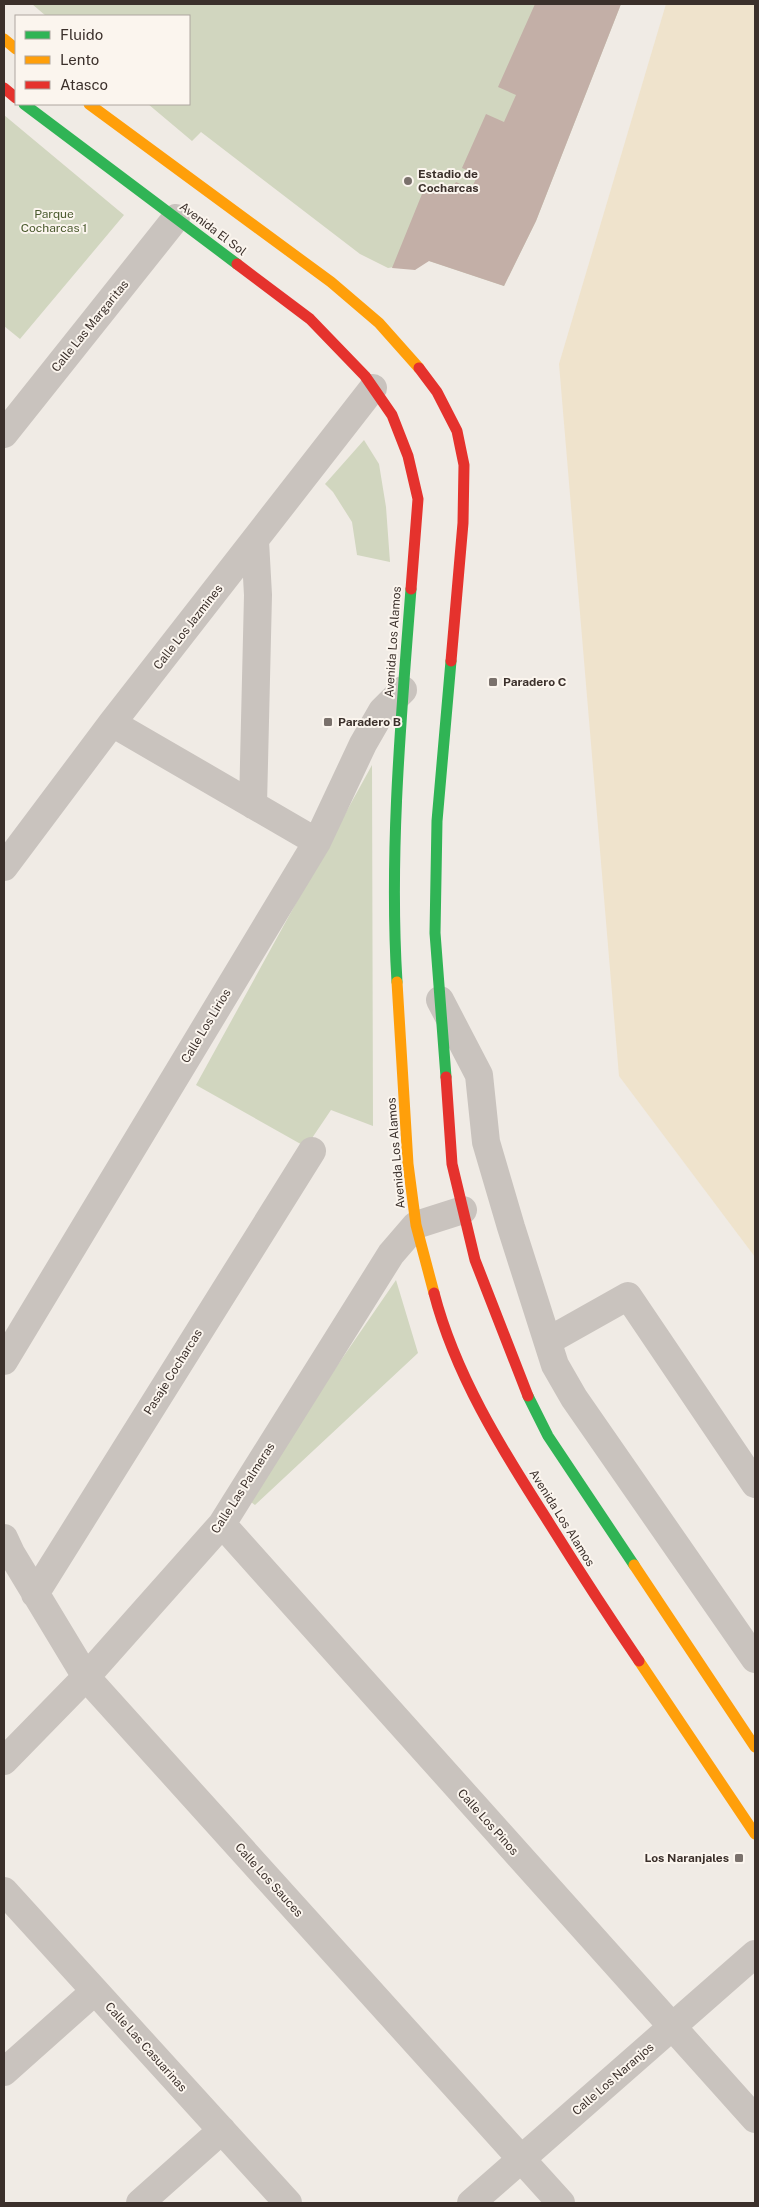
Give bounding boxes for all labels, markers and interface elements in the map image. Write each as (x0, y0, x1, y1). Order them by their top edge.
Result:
legend (15, 15, 190, 105)
text: Fluido (60, 26, 103, 43)
text: Lento (60, 51, 99, 68)
text: Atasco (60, 76, 108, 93)
place label: Estadio de Cocharcas (418, 167, 478, 195)
marker: Estadio de Cocharcas (402, 175, 414, 187)
street label: Avenida El Sol (177, 200, 249, 259)
park label: Parque Cocharcas 1 (21, 207, 87, 235)
street label: Calle Las Margaritas (49, 277, 131, 375)
street label: Calle Los Jazmines (151, 582, 225, 672)
street label: Avenida Los Alamos (382, 586, 404, 698)
place label: Paradero C (503, 675, 567, 689)
marker: Paradero C (487, 676, 499, 688)
place label: Paradero B (338, 715, 401, 729)
marker: Paradero B (322, 716, 334, 728)
street label: Calle Los Lirios (178, 986, 234, 1066)
street label: Avenida Los Alamos (384, 1097, 408, 1209)
street label: Pasaje Cocharcas (141, 1327, 205, 1417)
street label: Calle Las Palmeras (208, 1440, 278, 1536)
street label: Avenida Los Alamos (527, 1467, 597, 1569)
street label: Calle Los Pinos (455, 1786, 521, 1858)
street label: Calle Los Sauces (232, 1840, 306, 1920)
place label: Los Naranjales (644, 1851, 729, 1865)
marker: Los Naranjales (733, 1852, 745, 1864)
street label: Calle Las Casuarinas (102, 1999, 190, 2095)
street label: Calle Los Naranjos (569, 2040, 657, 2118)

